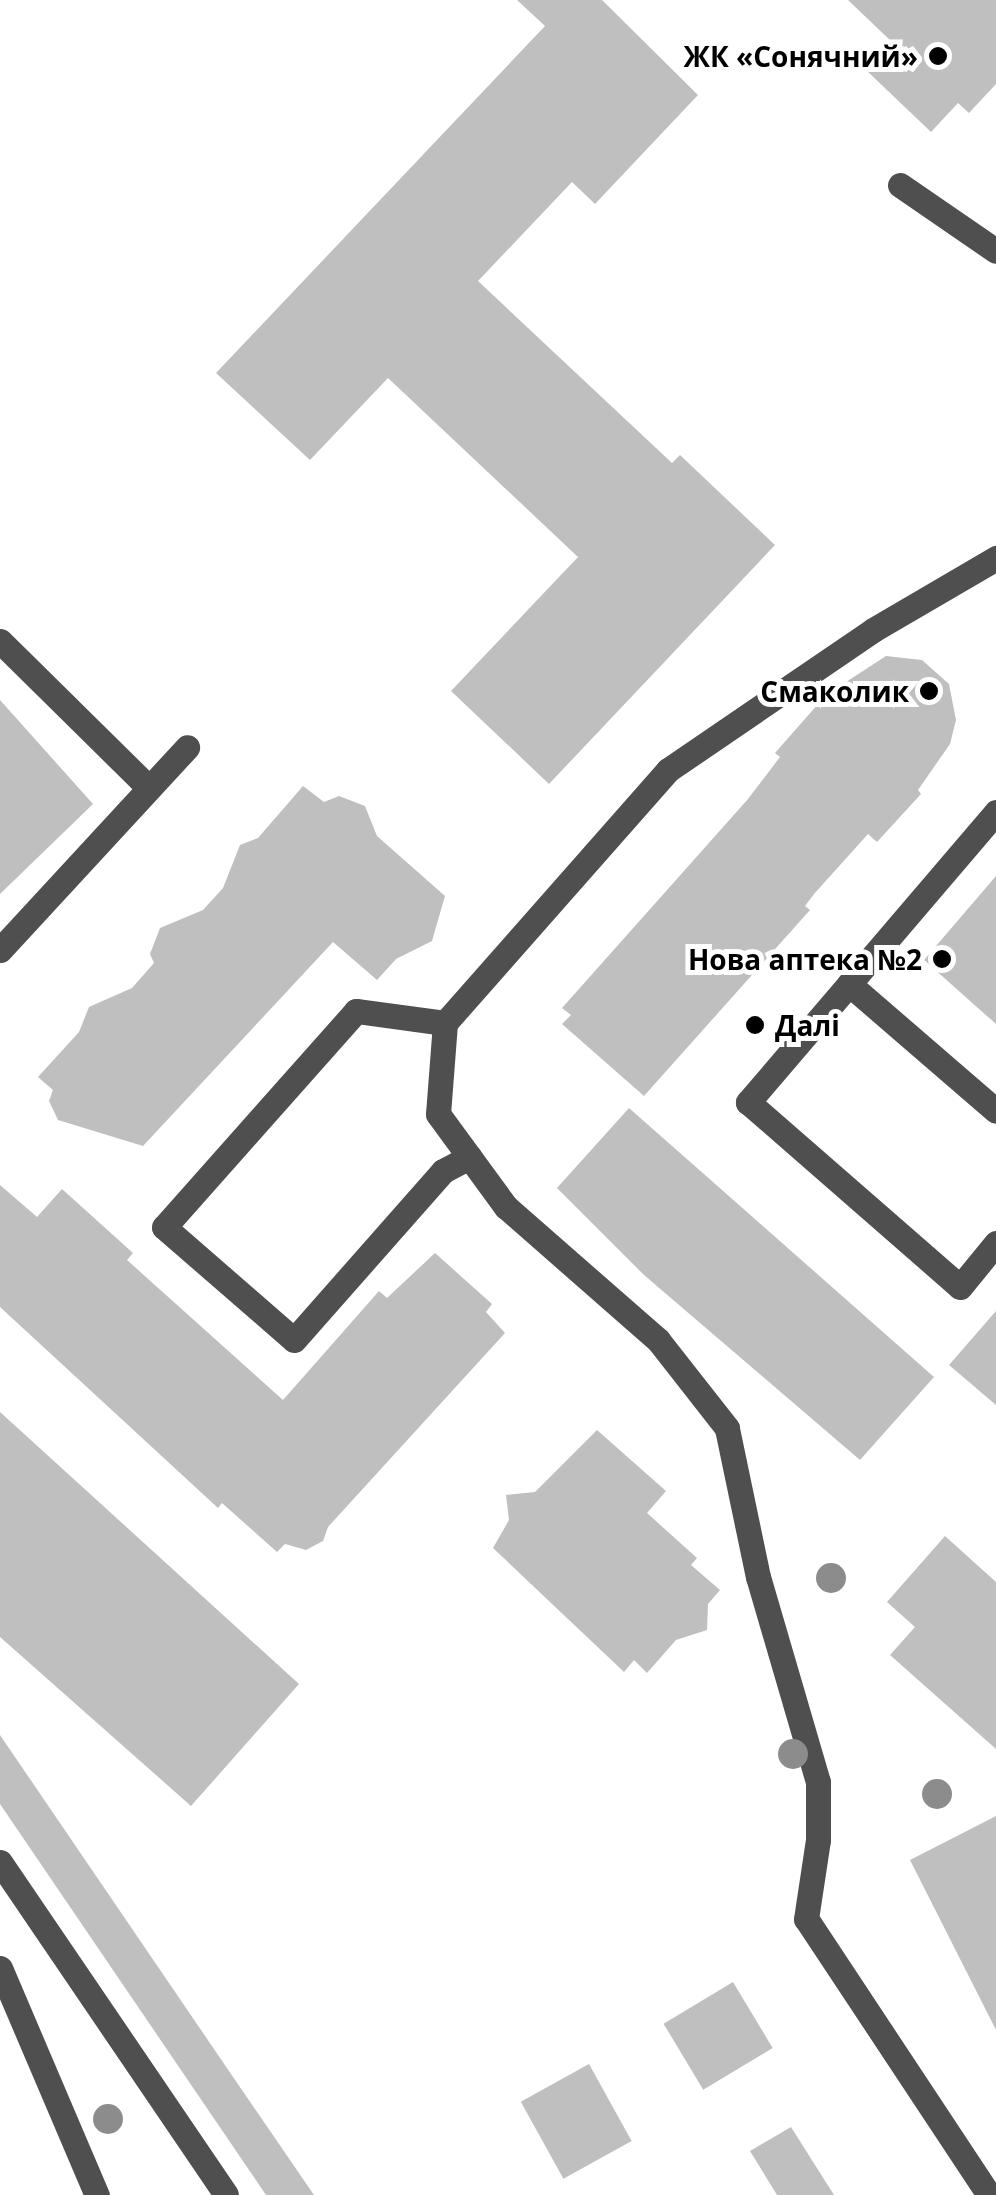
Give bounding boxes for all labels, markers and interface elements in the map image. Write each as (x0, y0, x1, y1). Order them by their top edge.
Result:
place label: ЖК «Сонячний» (684, 39, 918, 73)
marker: ЖК «Сонячний» (927, 45, 949, 67)
place label: Смаколик (760, 674, 909, 708)
marker: Смаколик (918, 680, 940, 702)
place label: Нова аптека №2 (688, 942, 922, 976)
marker: Нова аптека №2 (931, 948, 953, 970)
place label: Далі (775, 1008, 840, 1042)
marker: Далі (744, 1014, 766, 1036)

